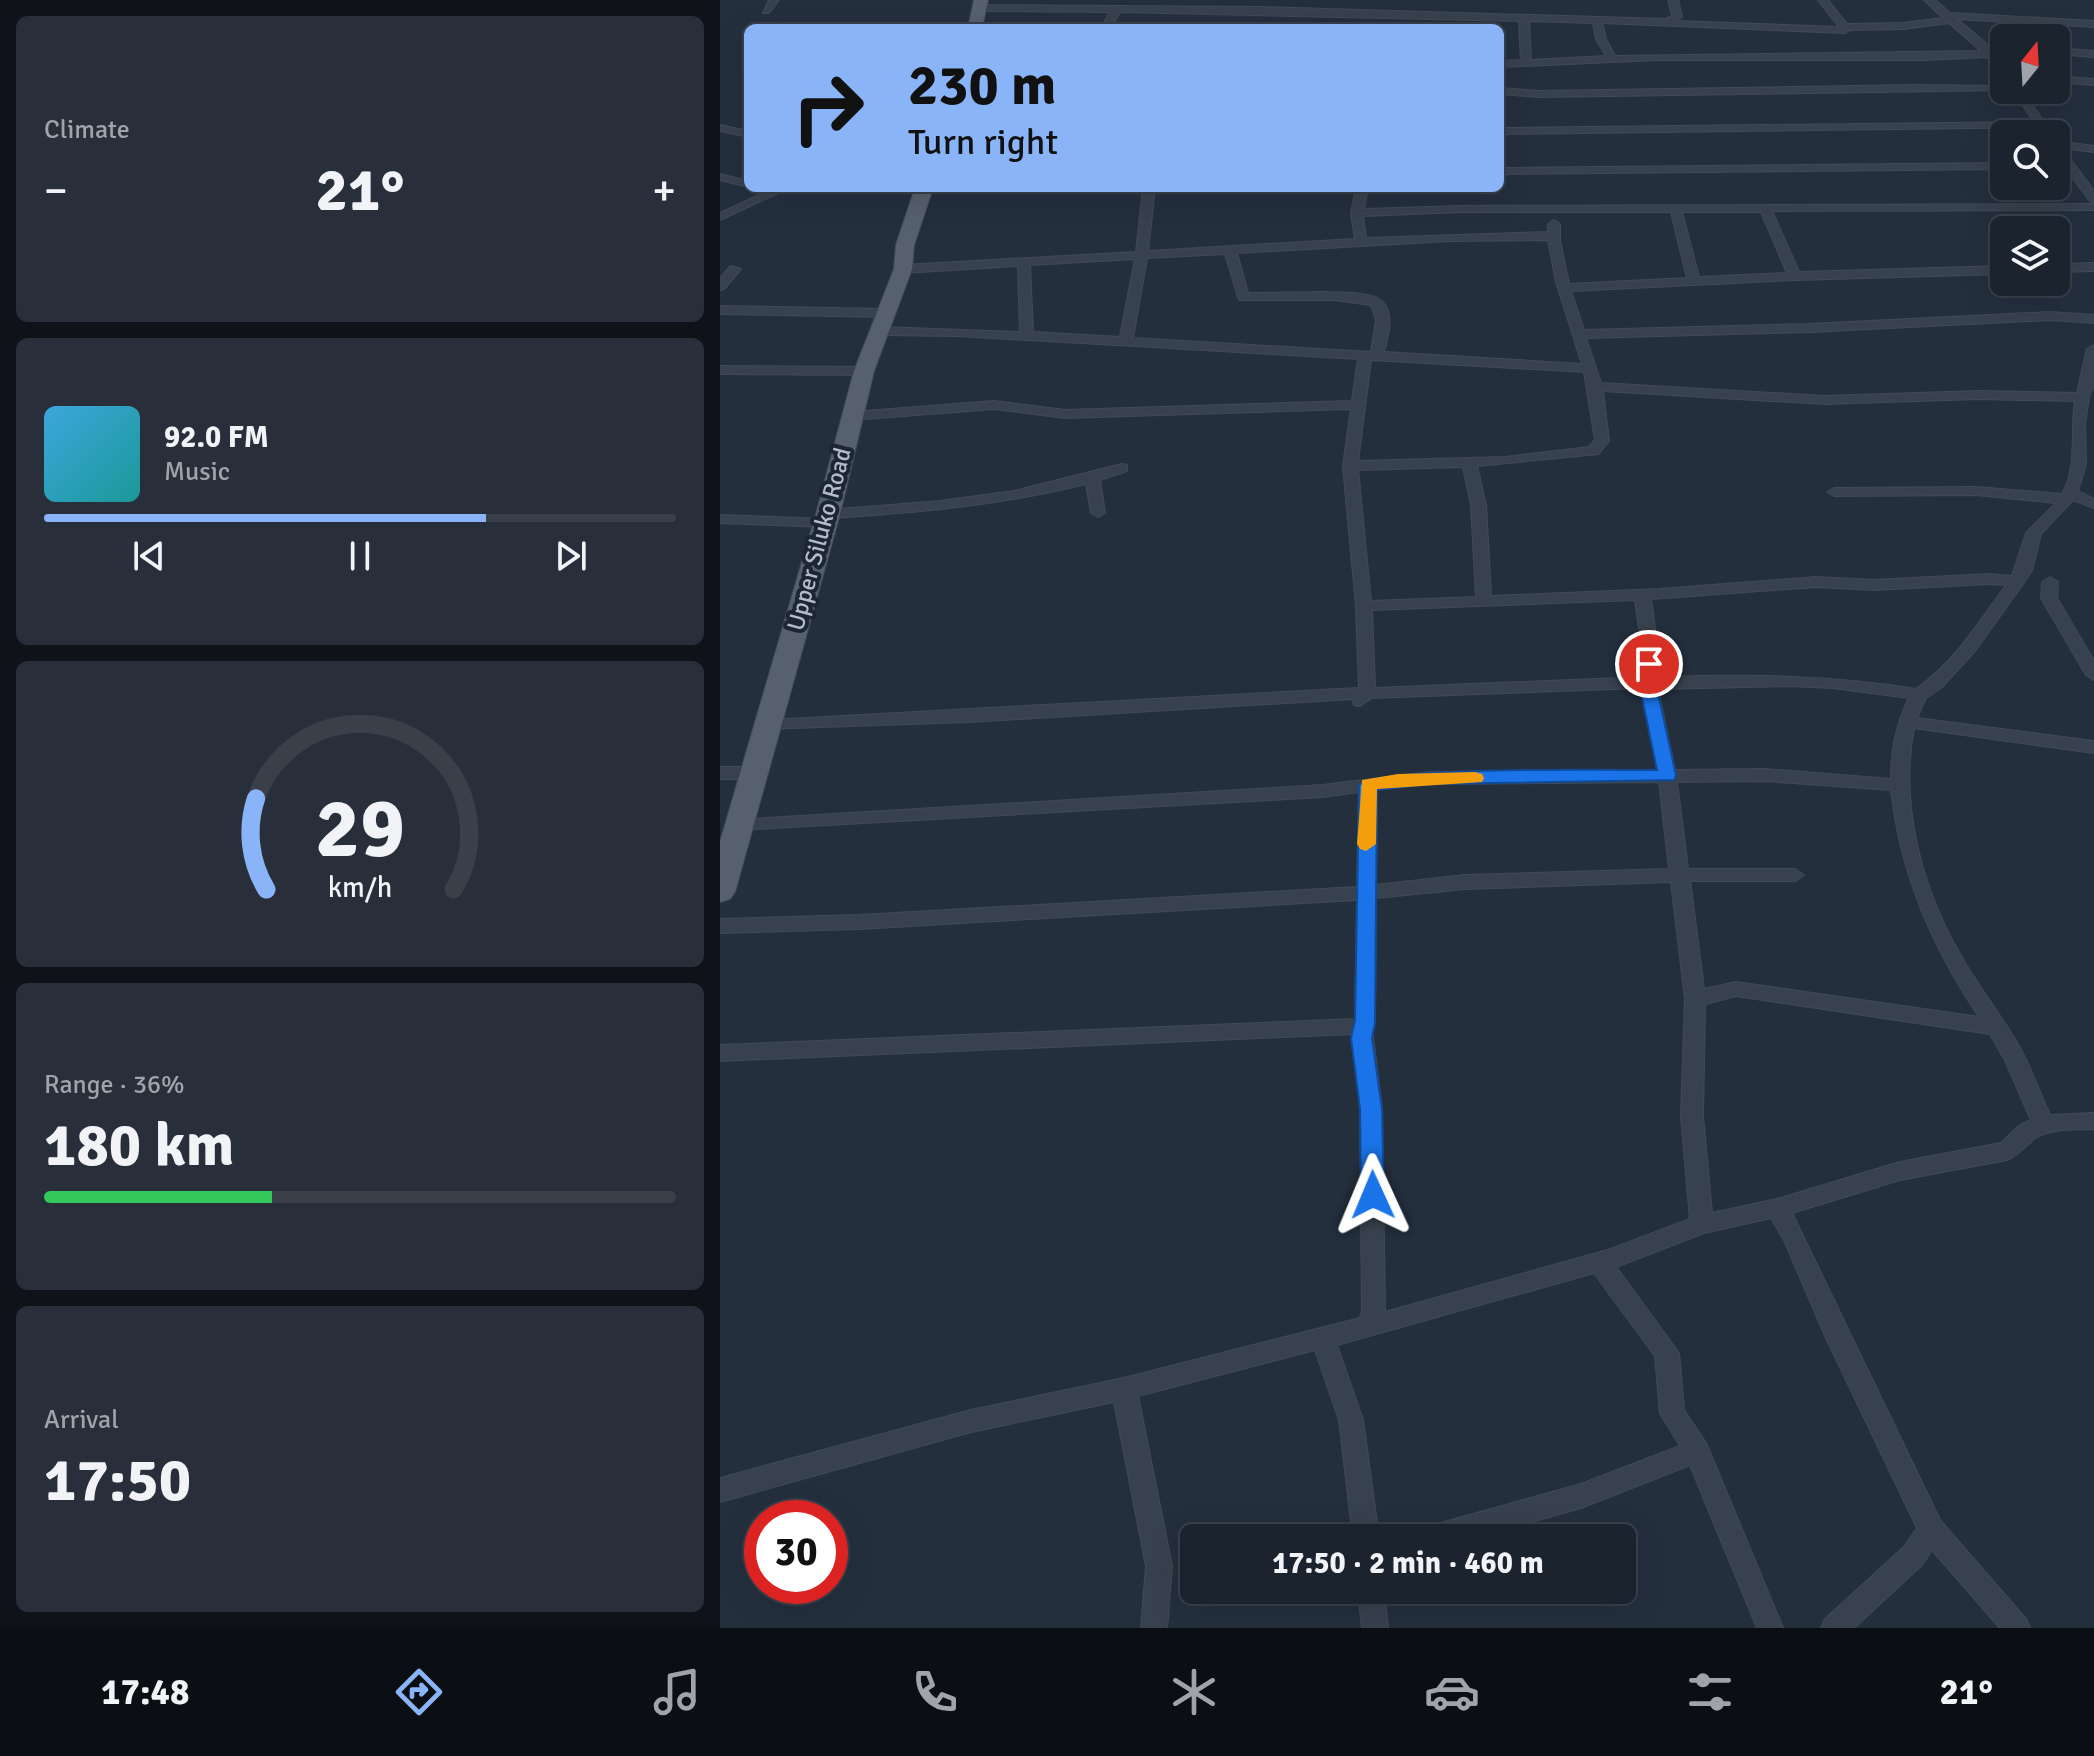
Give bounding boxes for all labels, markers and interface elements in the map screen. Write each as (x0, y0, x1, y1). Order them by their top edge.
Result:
north arrow (1990, 24, 2070, 104)
map controls (1990, 24, 2070, 296)
text: 230 m (908, 51, 1056, 120)
icon: right (776, 56, 880, 160)
text: Climate (44, 114, 130, 146)
text: Turn right (908, 120, 1058, 165)
button: search (1990, 120, 2070, 200)
text: 21° (316, 154, 404, 228)
text: − (44, 164, 68, 218)
text: + (652, 164, 676, 218)
button: layers (1990, 216, 2070, 296)
text: 92.0 FM (164, 419, 269, 456)
street label: Upper Siluko Road (780, 444, 858, 634)
text: Music (164, 456, 230, 488)
icon: previous (127, 534, 171, 578)
icon: pause (338, 534, 382, 578)
icon: next (549, 534, 593, 578)
pin (1615, 630, 1683, 698)
icon: arrive (1627, 642, 1671, 686)
text: 29 (315, 778, 405, 880)
text: km/h (328, 870, 392, 905)
text: Range · 36% (44, 1069, 185, 1101)
text: 180 km (44, 1109, 234, 1183)
position arrow (1331, 1153, 1415, 1237)
text: Arrival (44, 1404, 119, 1436)
text: 17:50 (44, 1444, 191, 1518)
speed limit sign: 30 (744, 1500, 848, 1604)
text: 17:50 · 2 min · 460 m (1272, 1545, 1544, 1582)
icon: directions (391, 1664, 447, 1720)
icon: music (649, 1664, 705, 1720)
icon: phone (907, 1664, 963, 1720)
icon: climate (1166, 1664, 1222, 1720)
icon: car (1424, 1664, 1480, 1720)
icon: filters (1682, 1664, 1738, 1720)
text: 17:48 (101, 1670, 189, 1715)
text: 21° (1940, 1670, 1993, 1715)

